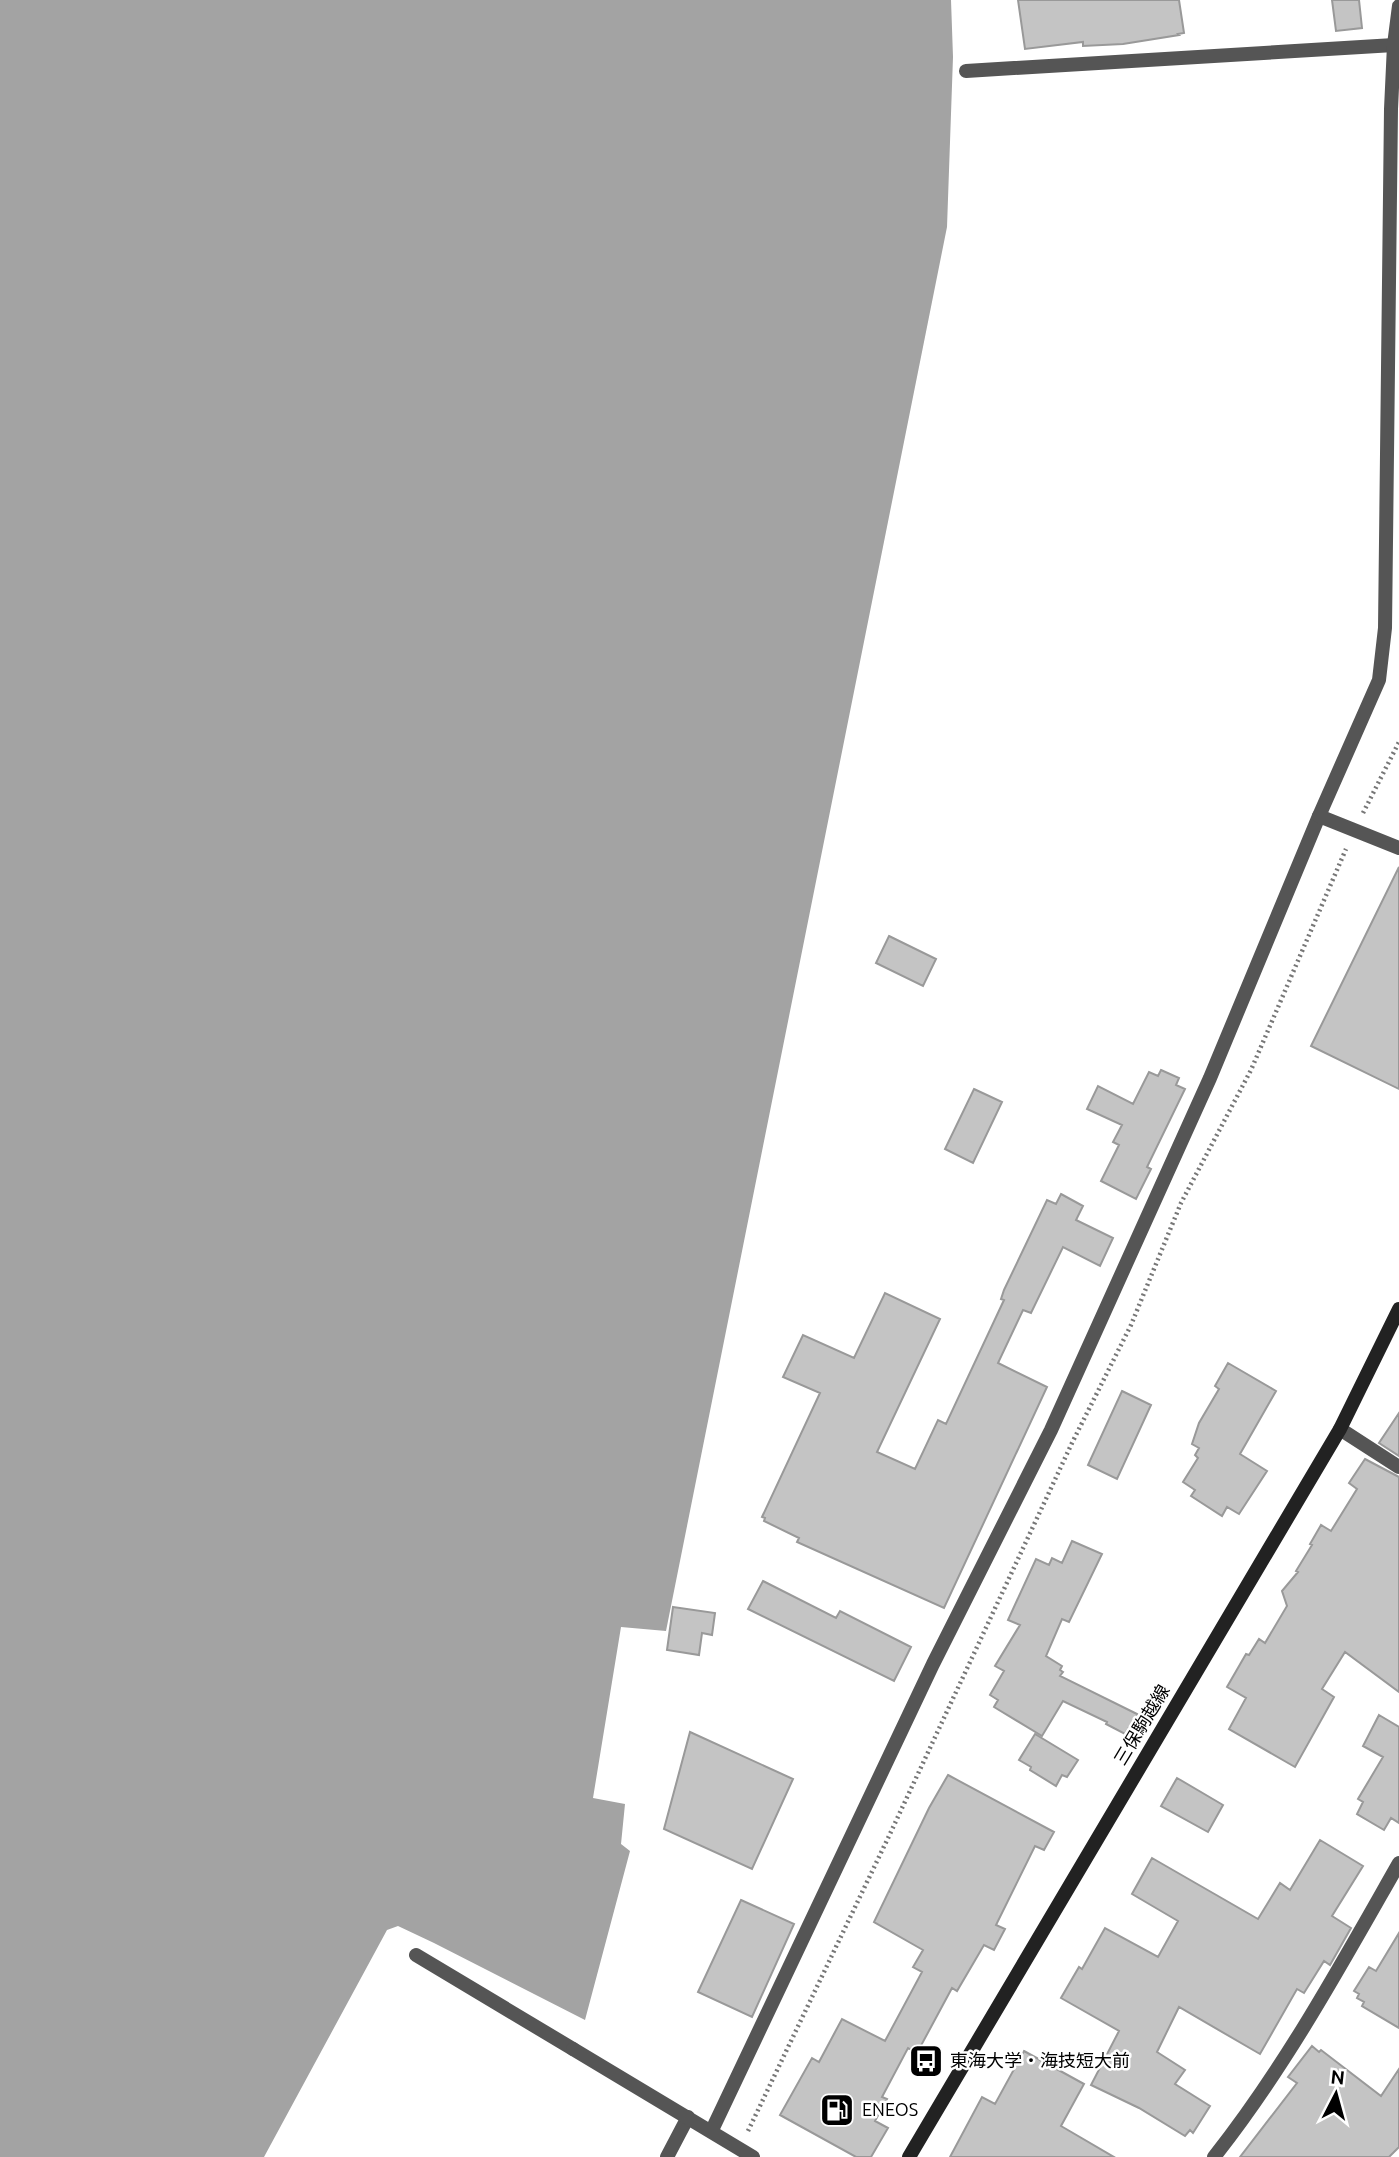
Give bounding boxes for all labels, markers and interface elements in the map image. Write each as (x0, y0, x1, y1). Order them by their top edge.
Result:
street label: 三保駒越線 (1109, 1681, 1173, 1768)
bus stop icon: 東海大学・海技短大前 (907, 2042, 945, 2080)
place label: 東海大学・海技短大前 (950, 2050, 1130, 2070)
north arrow (1301, 2059, 1371, 2129)
text: N (1330, 2065, 1346, 2089)
fuel station icon: ENEOS (818, 2091, 856, 2129)
place label: ENEOS (862, 2099, 918, 2119)

